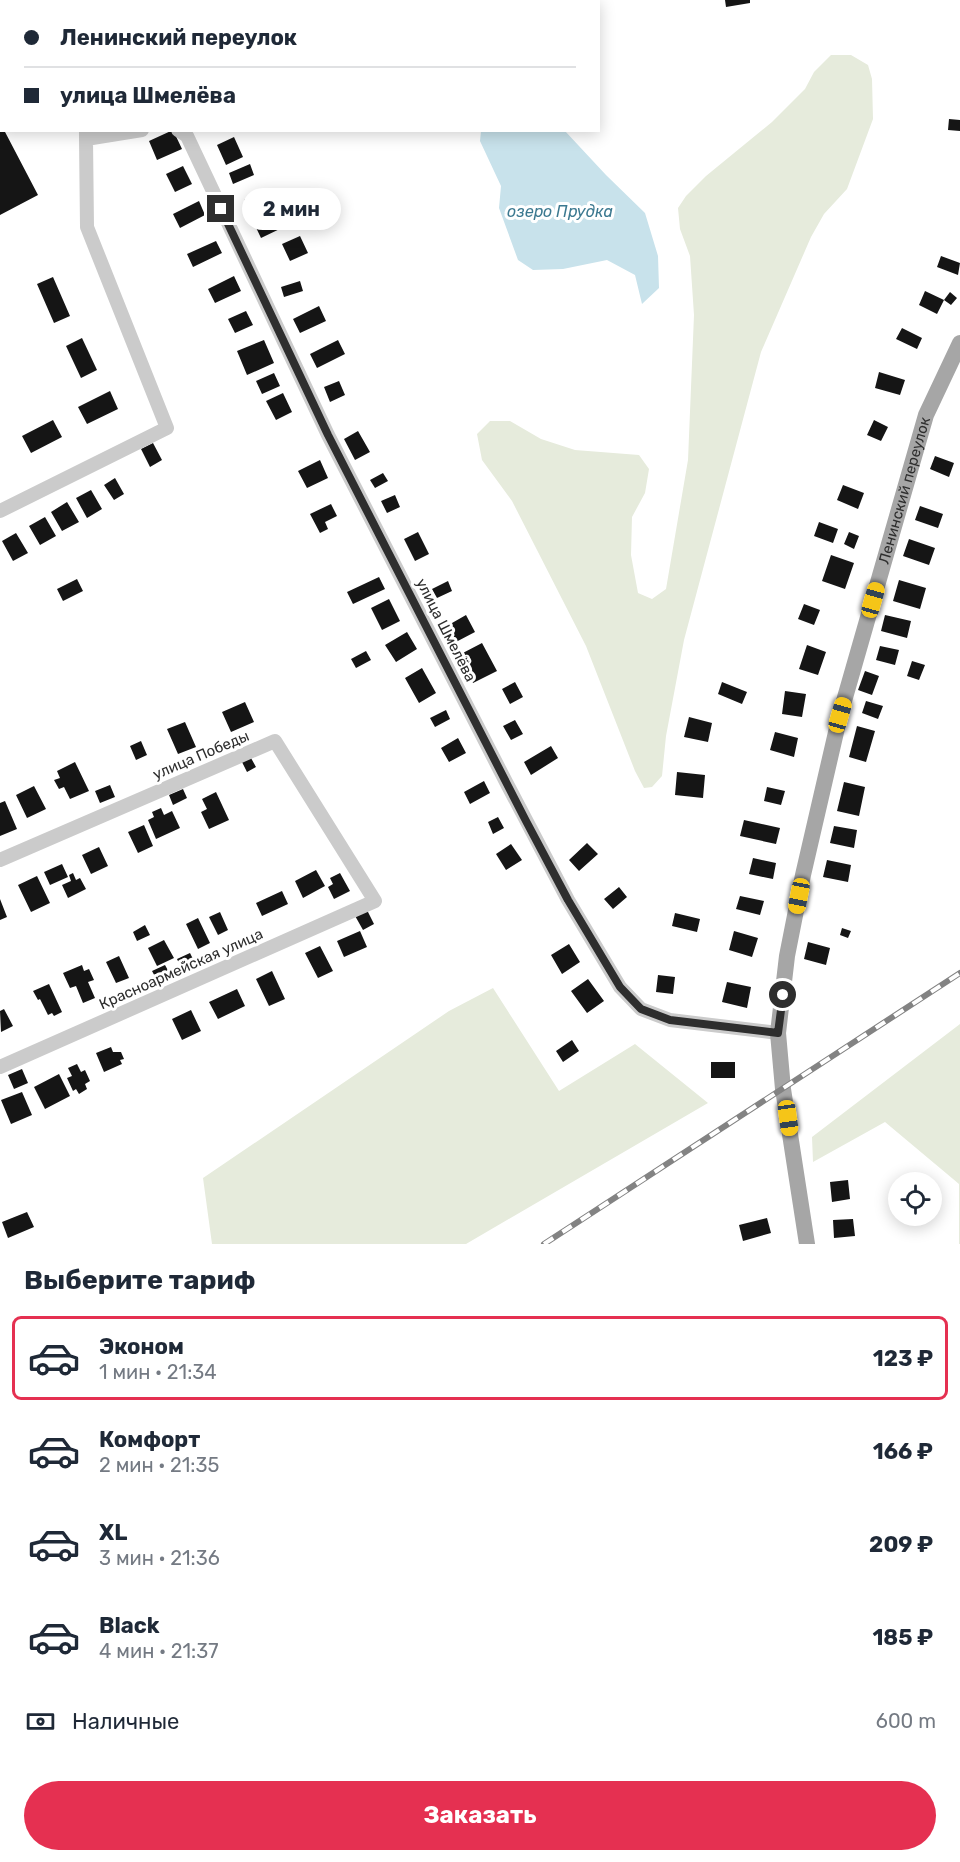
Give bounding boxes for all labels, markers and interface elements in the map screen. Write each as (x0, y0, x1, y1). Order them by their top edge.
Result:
text: Ленинский переулок (60, 24, 297, 51)
text: улица Шмелёва (60, 82, 236, 109)
callout: 2 мин (242, 188, 341, 230)
route end (207, 195, 234, 222)
text: 2 мин (263, 197, 320, 221)
water label: озеро Прудка (507, 202, 613, 221)
street label: Ленинский переулок (875, 415, 934, 566)
street label: улица Шмелёва (412, 575, 480, 685)
car (859, 580, 887, 620)
car (826, 695, 854, 735)
street label: улица Победы (150, 727, 252, 783)
car (787, 877, 811, 915)
street label: Красноармейская улица (96, 925, 266, 1013)
route start (769, 981, 796, 1008)
car (777, 1099, 799, 1137)
map controls (888, 1172, 942, 1226)
button: locate (888, 1172, 942, 1226)
text: Выберите тариф (24, 1264, 255, 1296)
icon: car (27, 1331, 81, 1385)
text: Эконом (99, 1333, 184, 1360)
text: 123 ₽ (873, 1345, 933, 1372)
text: 1 мин · 21:34 (99, 1360, 217, 1384)
icon: car (27, 1424, 81, 1478)
text: Комфорт (99, 1426, 200, 1453)
text: 166 ₽ (873, 1438, 933, 1465)
text: 2 мин · 21:35 (99, 1453, 219, 1477)
icon: car (27, 1517, 81, 1571)
text: XL (99, 1519, 127, 1546)
text: 209 ₽ (869, 1531, 933, 1558)
text: 3 мин · 21:36 (99, 1546, 220, 1570)
icon: car (27, 1610, 81, 1664)
text: Black (99, 1612, 160, 1639)
text: 185 ₽ (872, 1624, 933, 1651)
text: 4 мин · 21:37 (99, 1639, 218, 1663)
icon: cash (24, 1705, 57, 1738)
text: Наличные (72, 1708, 179, 1735)
text: 600 m (876, 1709, 936, 1733)
button: Заказать (24, 1781, 936, 1850)

